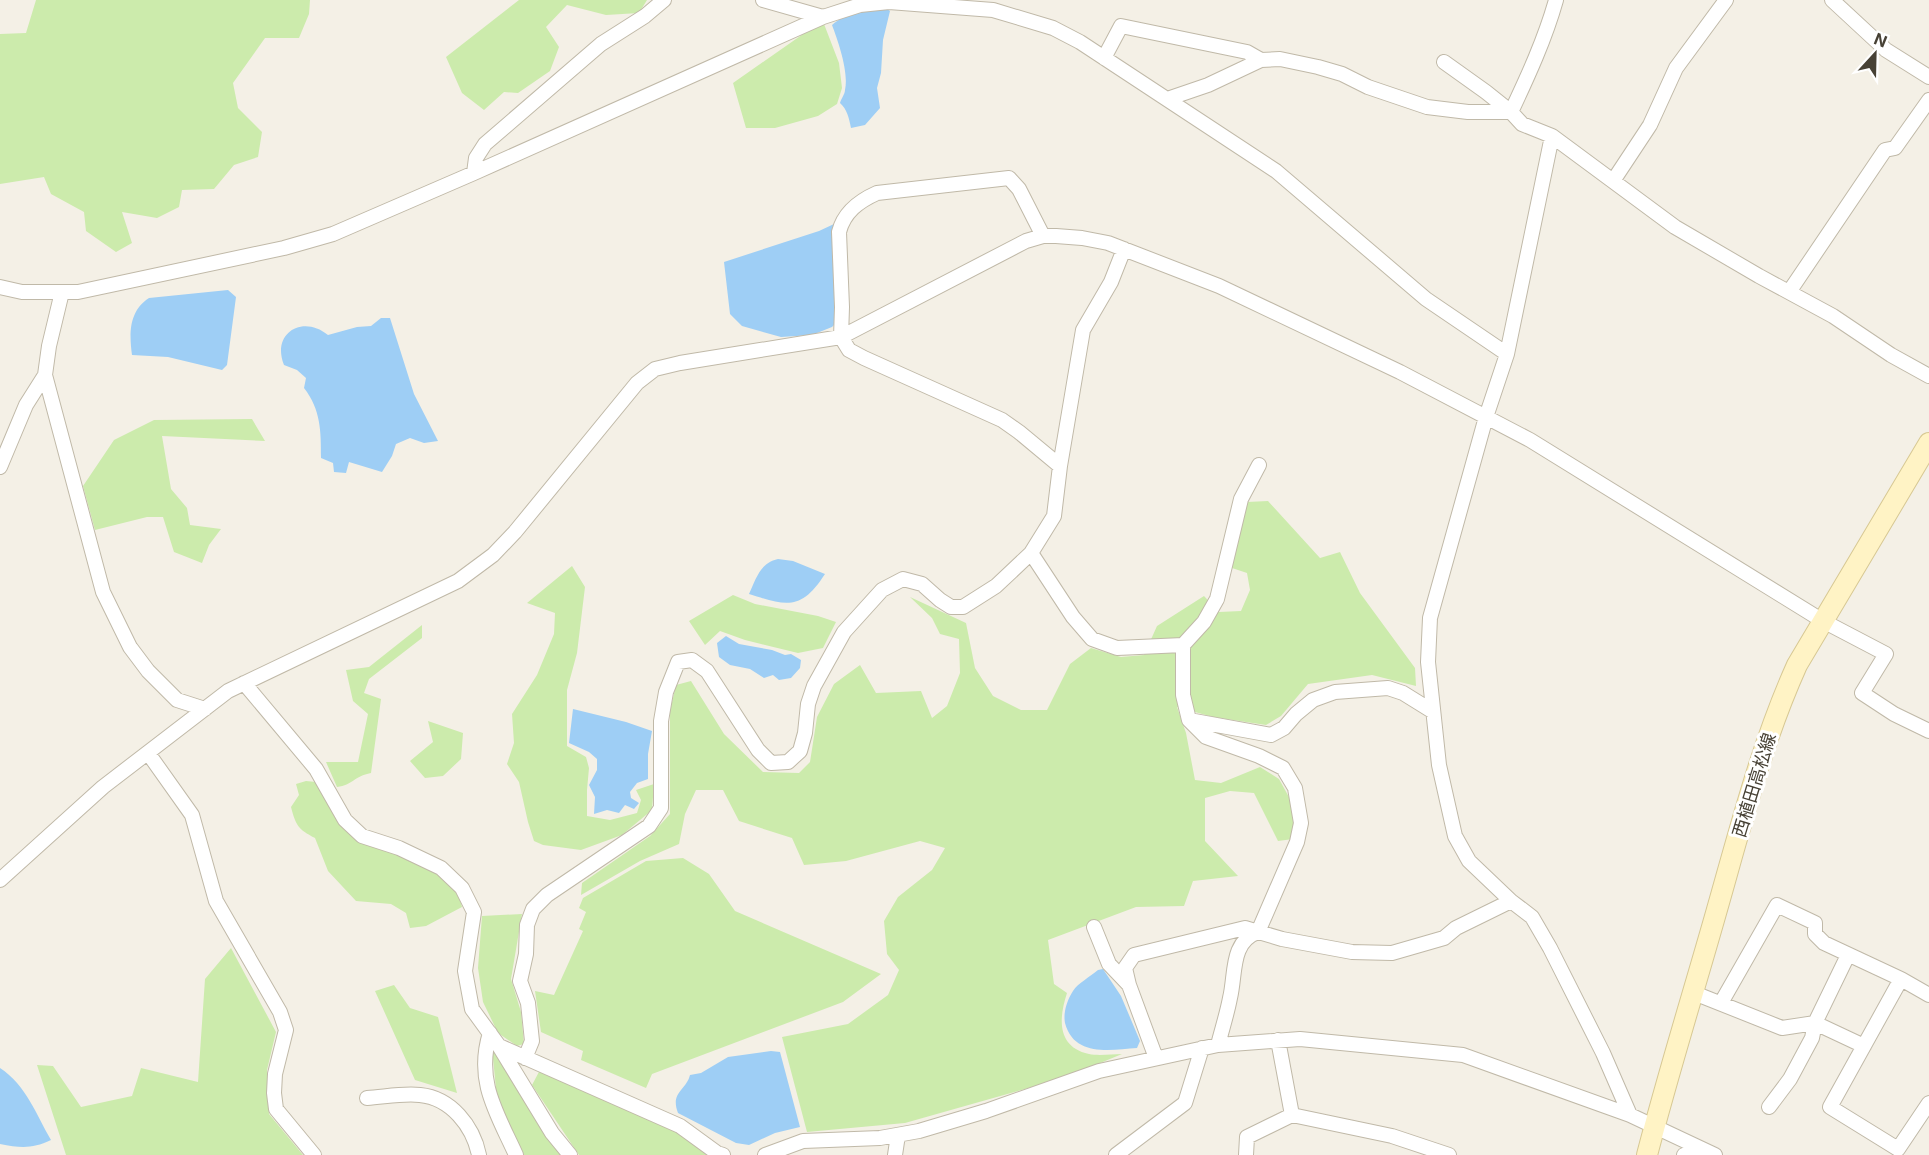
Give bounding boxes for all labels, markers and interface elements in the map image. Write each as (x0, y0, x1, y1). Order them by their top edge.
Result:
north arrow (1845, 24, 1905, 84)
text: N (1871, 29, 1890, 52)
street label: 西植田高松線 (1728, 730, 1780, 840)

